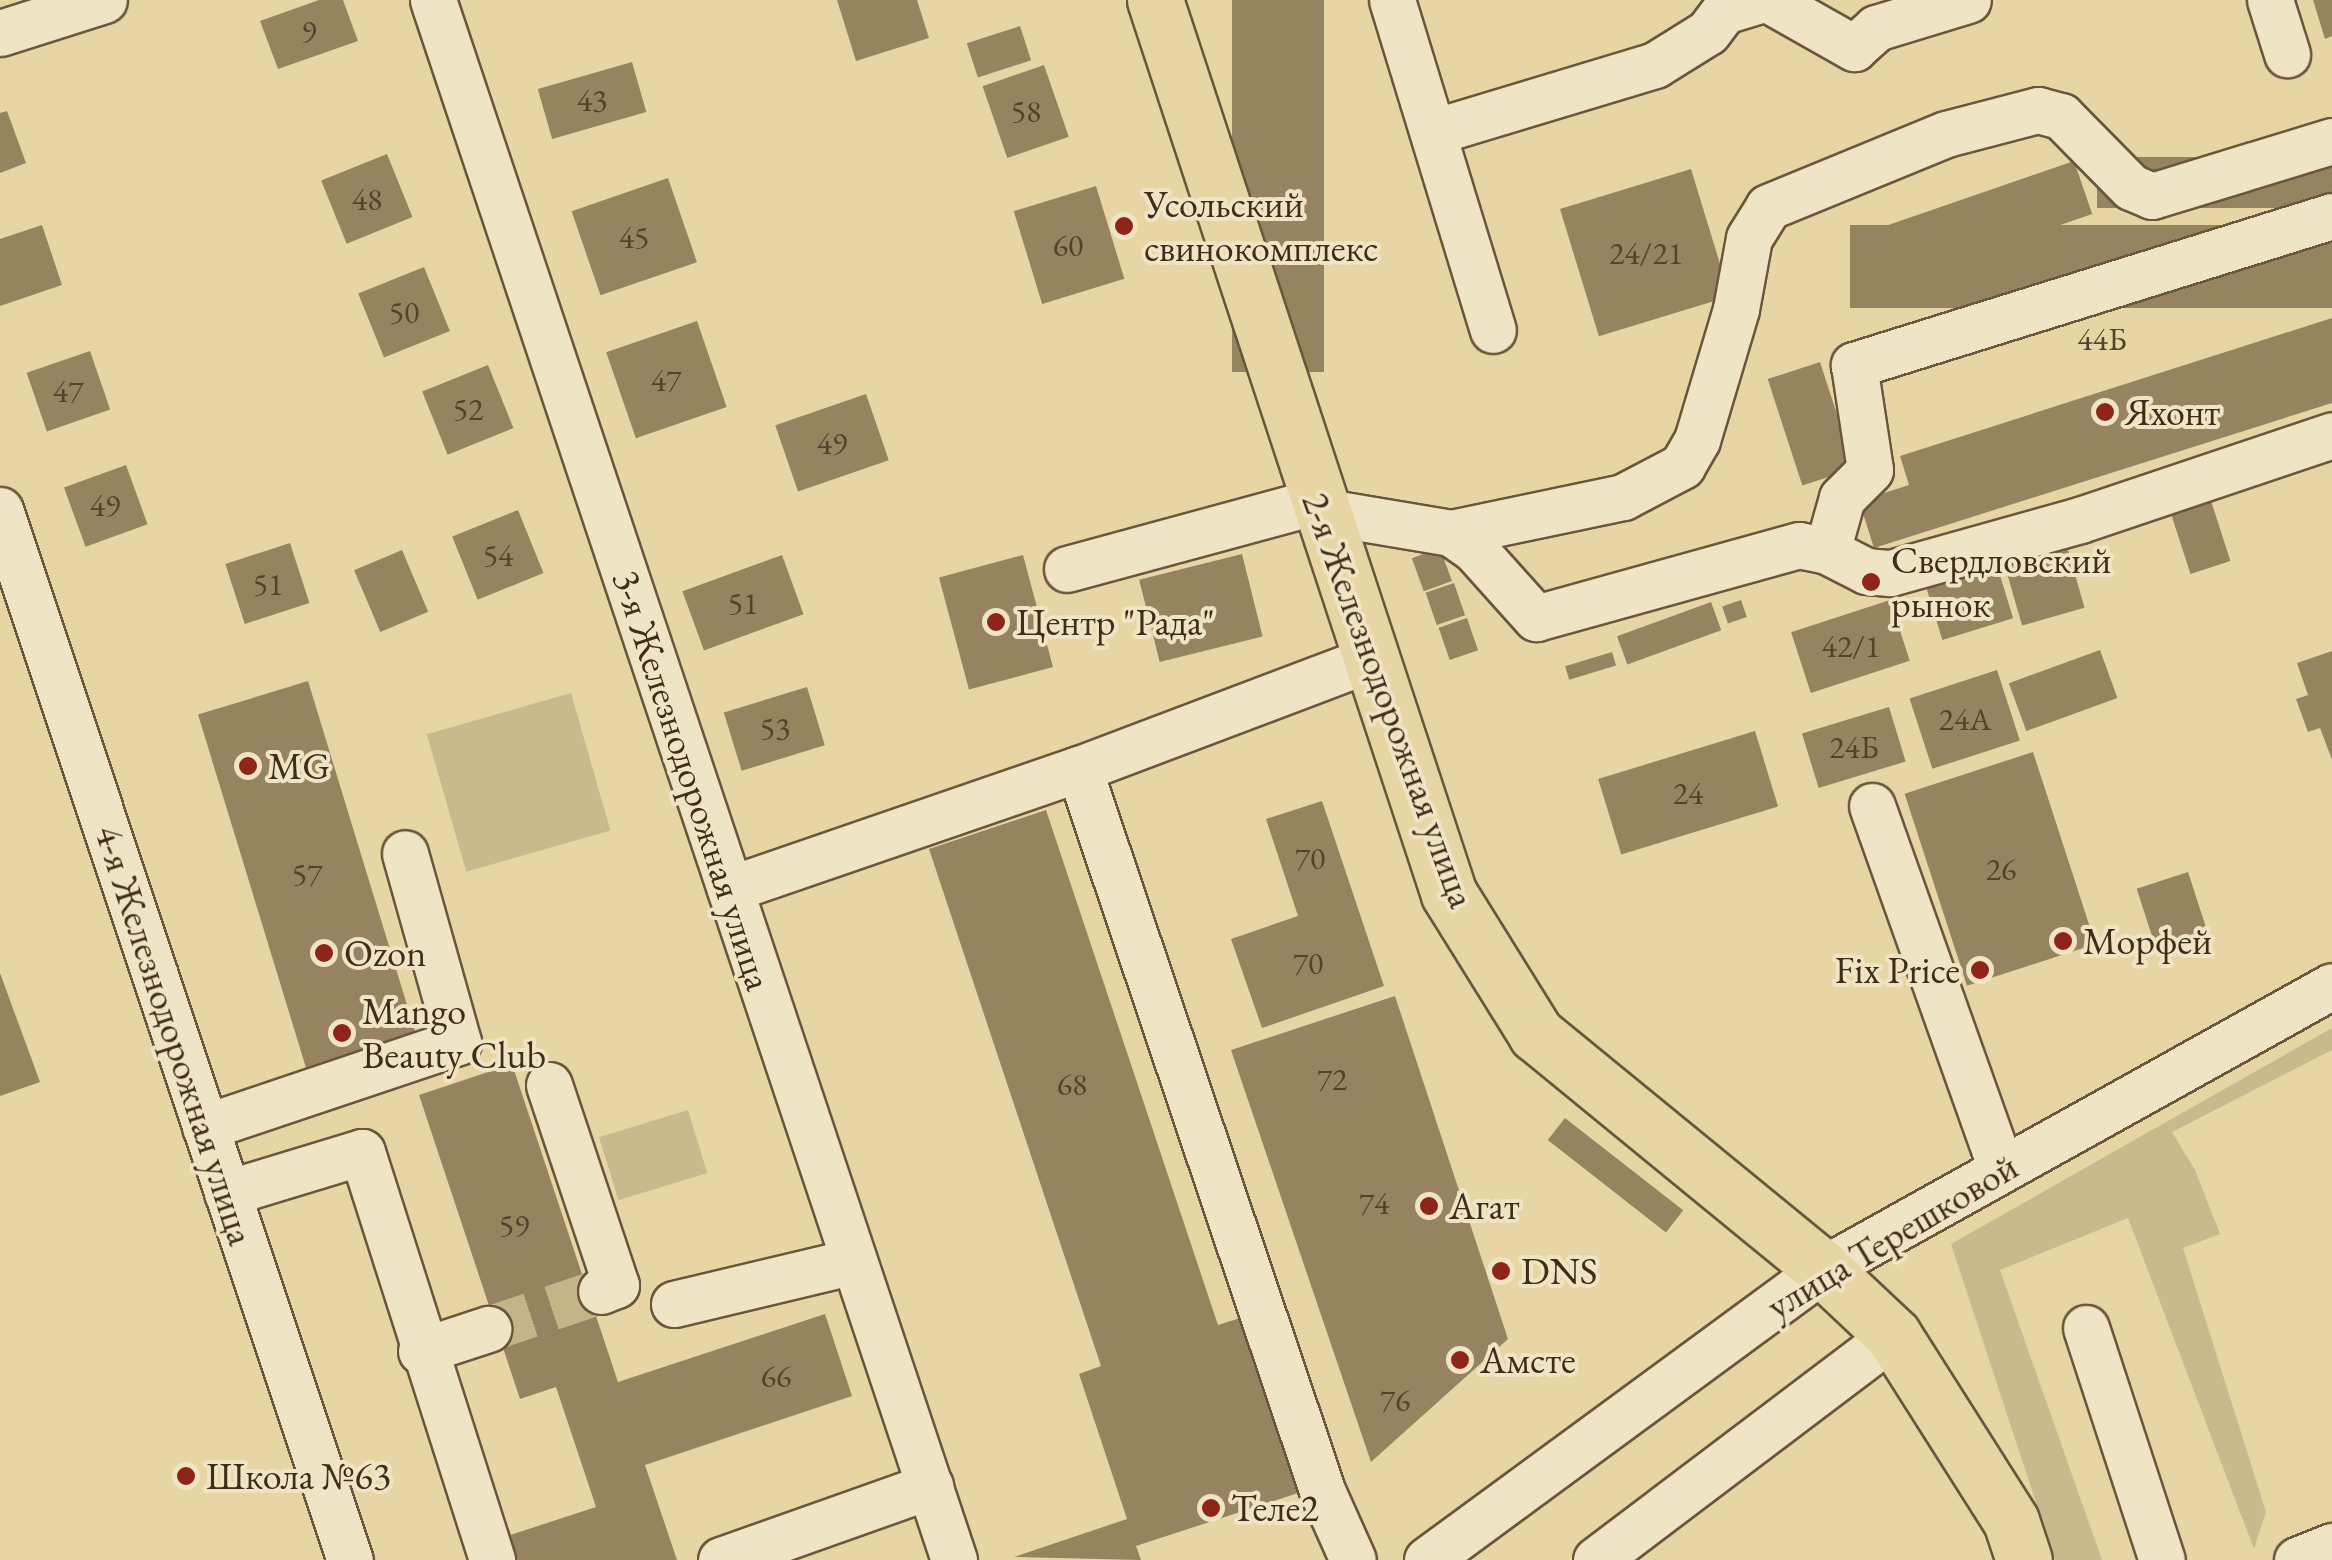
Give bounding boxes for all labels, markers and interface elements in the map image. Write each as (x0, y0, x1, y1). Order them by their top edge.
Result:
house number: 9 (301, 12, 317, 50)
house number: 43 (577, 81, 607, 119)
house number: 58 (1011, 92, 1041, 130)
house number: 48 (352, 180, 382, 218)
place label: Усольский свинокомплекс (1144, 181, 1378, 270)
marker: Усольский свинокомплекс (1113, 215, 1135, 237)
house number: 45 (619, 218, 649, 256)
house number: 60 (1053, 226, 1083, 264)
house number: 24/21 (1609, 234, 1683, 272)
house number: 50 (389, 293, 419, 331)
house number: 44Б (2077, 320, 2127, 358)
house number: 47 (651, 361, 681, 399)
house number: 47 (53, 372, 83, 410)
place label: Яхонт (2125, 389, 2220, 435)
house number: 52 (453, 390, 483, 428)
marker: Яхонт (2094, 401, 2116, 423)
house number: 49 (817, 424, 847, 462)
house number: 49 (90, 486, 120, 524)
street label: 2-я Железнодорожная улица (1293, 486, 1485, 914)
house number: 54 (483, 536, 513, 574)
place label: Свердловский рынок (1891, 537, 2111, 626)
street label: 3-я Железнодорожная улица (604, 564, 782, 996)
house number: 51 (253, 565, 283, 603)
marker: Свердловский рынок (1860, 571, 1882, 593)
house number: 51 (728, 584, 758, 622)
place label: Центр "Рада" (1016, 599, 1215, 645)
marker: Центр "Рада" (985, 611, 1007, 633)
house number: 42/1 (1822, 627, 1880, 665)
house number: 24А (1939, 700, 1991, 738)
house number: 53 (760, 709, 790, 747)
house number: 24Б (1829, 728, 1879, 766)
place label: MG (268, 743, 330, 789)
marker: MG (237, 755, 259, 777)
house number: 24 (1673, 774, 1703, 812)
street label: 4-я Железнодорожная улица (86, 819, 264, 1251)
house number: 70 (1295, 839, 1325, 877)
house number: 26 (1986, 850, 2016, 888)
house number: 57 (292, 855, 322, 893)
place label: Морфей (2083, 918, 2212, 964)
place label: Ozon (344, 930, 426, 976)
marker: Морфей (2052, 930, 2074, 952)
marker: Ozon (313, 942, 335, 964)
house number: 70 (1293, 944, 1323, 982)
place label: Fix Price (1835, 947, 1960, 993)
marker: Fix Price (1969, 959, 1991, 981)
place label: Mango Beauty Club (362, 988, 546, 1078)
marker: Mango Beauty Club (331, 1022, 353, 1044)
house number: 72 (1317, 1060, 1347, 1098)
house number: 68 (1057, 1065, 1087, 1103)
street label: улица Терешковой (1758, 1143, 2026, 1329)
place label: Агат (1449, 1183, 1519, 1229)
house number: 74 (1359, 1184, 1389, 1222)
marker: Агат (1418, 1195, 1440, 1217)
house number: 59 (499, 1206, 529, 1244)
place label: DNS (1521, 1248, 1597, 1294)
marker: DNS (1490, 1260, 1512, 1282)
place label: Амсте (1480, 1337, 1576, 1383)
marker: Амсте (1449, 1349, 1471, 1371)
house number: 66 (761, 1357, 791, 1395)
house number: 76 (1380, 1381, 1410, 1419)
place label: Школа №63 (206, 1453, 391, 1499)
marker: Школа №63 (175, 1465, 197, 1487)
place label: Теле2 (1231, 1485, 1319, 1531)
marker: Теле2 (1200, 1497, 1222, 1519)

